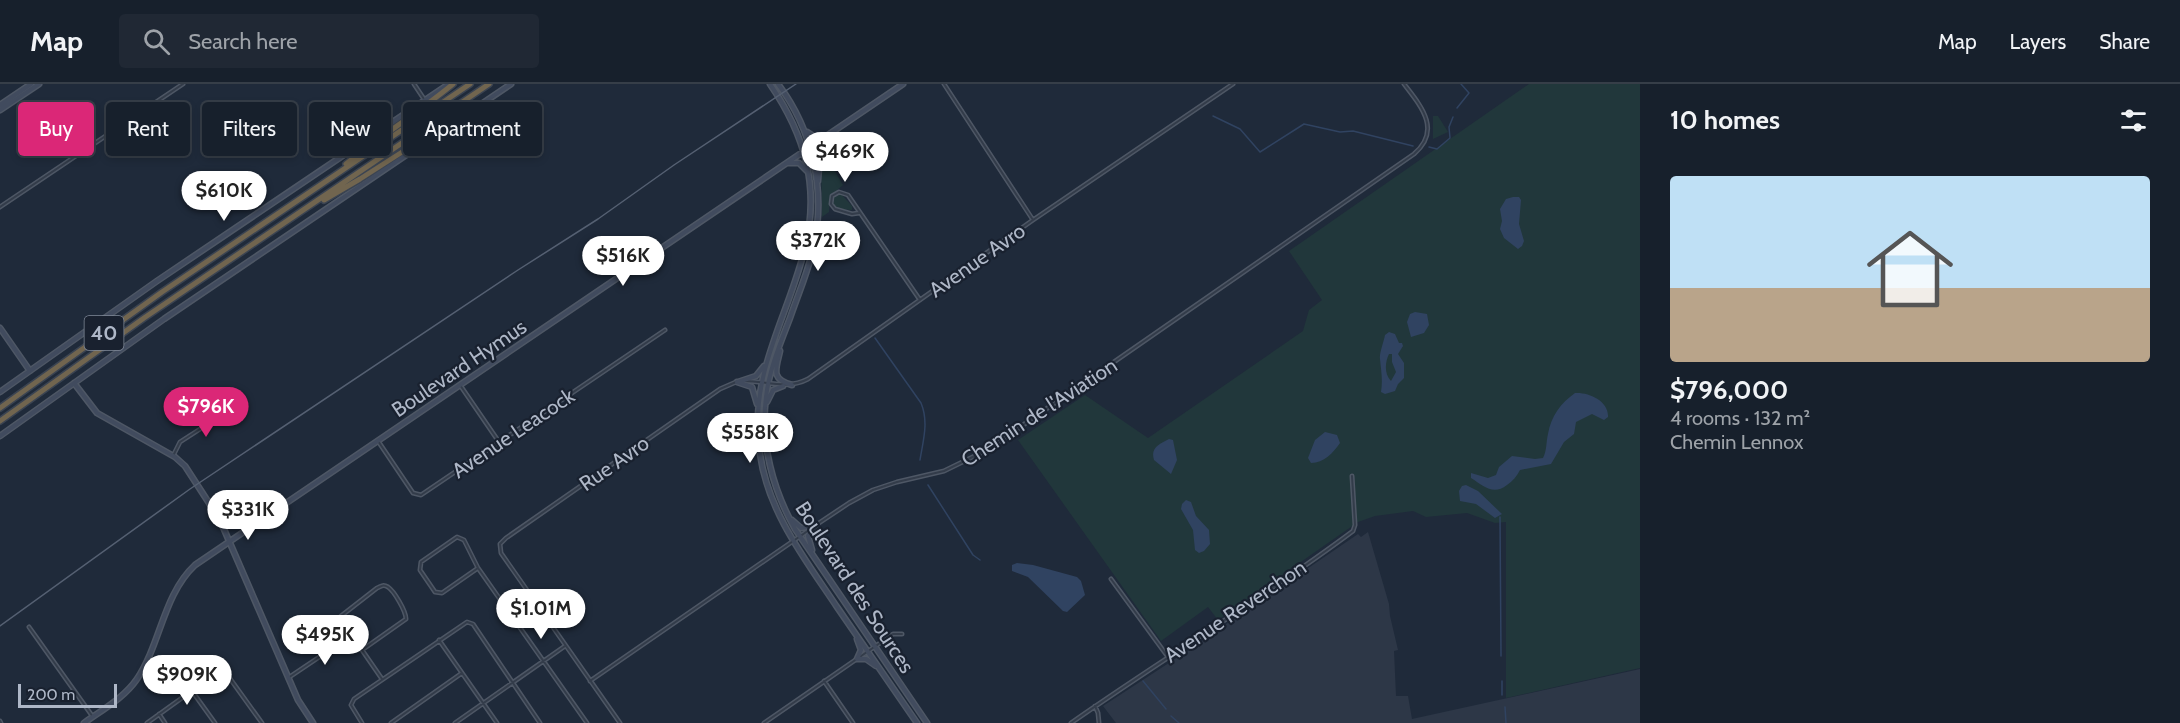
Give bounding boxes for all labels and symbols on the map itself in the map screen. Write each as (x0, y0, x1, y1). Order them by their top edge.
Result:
pin: $469K (803, 132, 887, 183)
pin: $610K (182, 171, 266, 222)
street label: Avenue Avro (924, 218, 1030, 302)
pin: $372K (776, 221, 860, 272)
pin: $516K (581, 236, 665, 287)
street label: Boulevard Hymus (387, 314, 531, 422)
road number: 40 (84, 316, 124, 350)
street label: Chemin de l'Aviation (956, 352, 1122, 472)
street label: Avenue Leacock (447, 383, 579, 483)
pin: $796K (164, 387, 248, 438)
pin: $558K (708, 413, 792, 464)
street label: Rue Avro (574, 430, 654, 496)
pin: $331K (206, 490, 290, 541)
street label: Boulevard des Sources (790, 497, 920, 678)
street label: Avenue Reverchon (1159, 554, 1311, 668)
pin: $1.01M (492, 589, 590, 640)
pin: $495K (283, 615, 367, 666)
pin: $909K (145, 655, 229, 706)
scale bar (18, 681, 117, 708)

